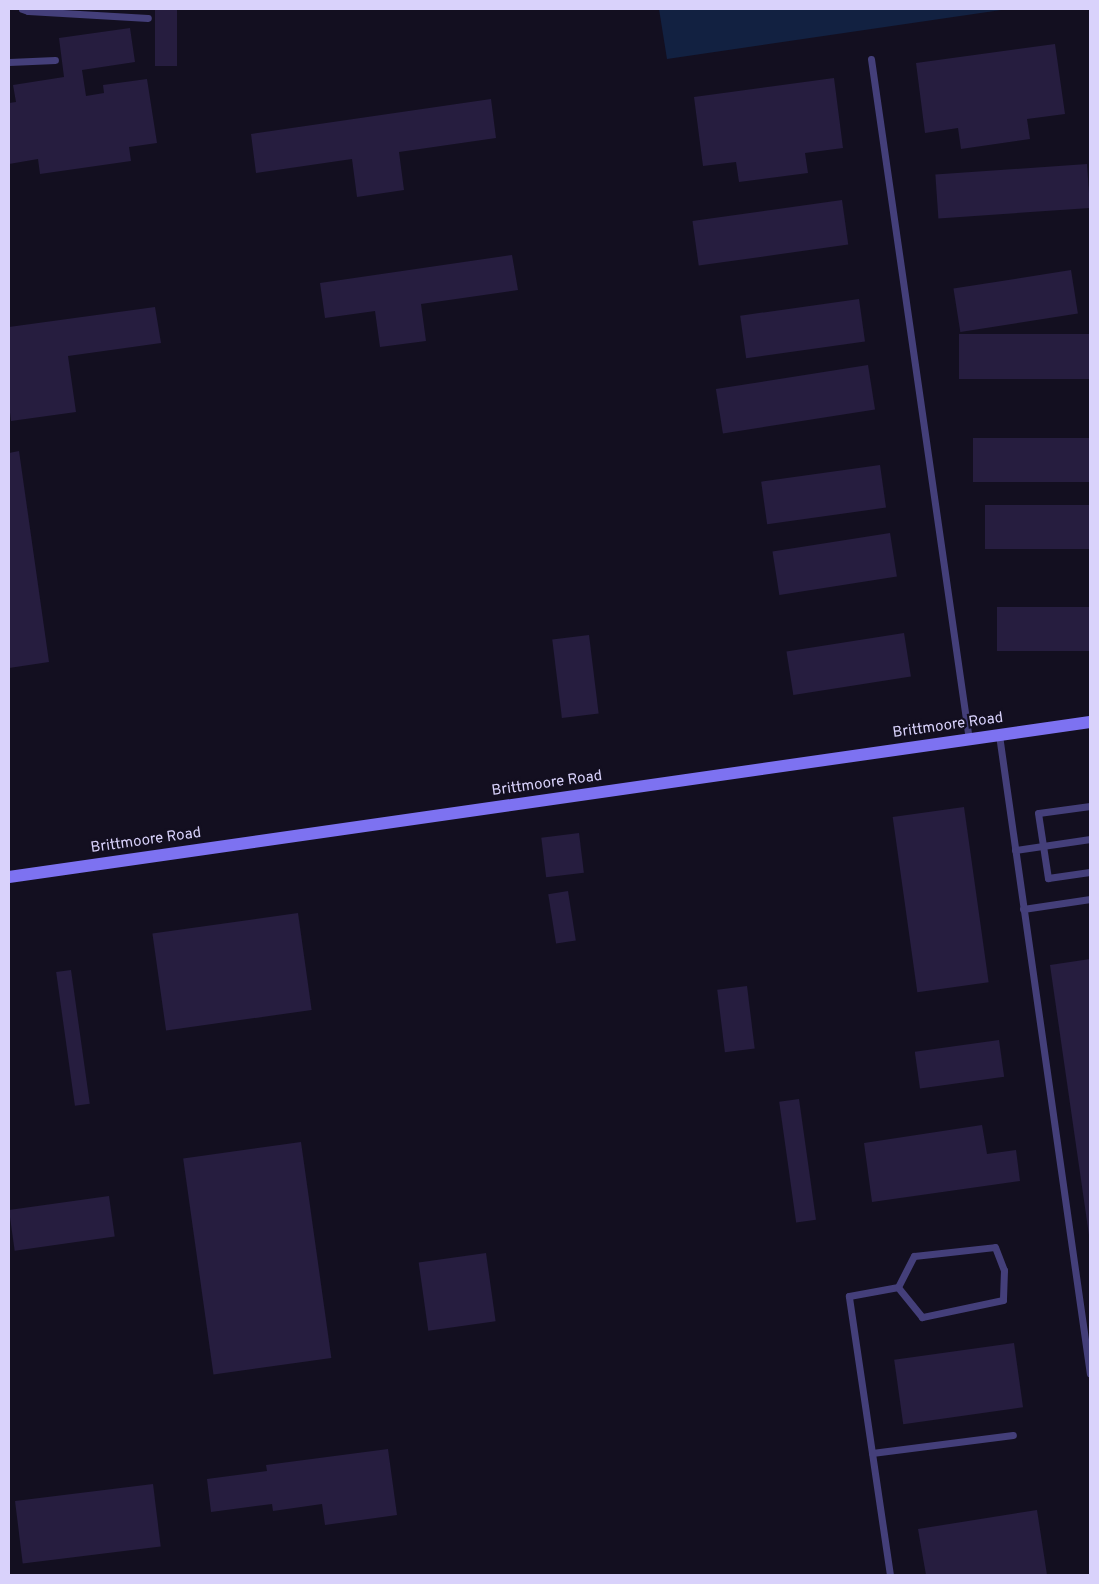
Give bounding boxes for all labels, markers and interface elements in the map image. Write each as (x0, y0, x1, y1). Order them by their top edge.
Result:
street label: Brittmoore Road (892, 709, 1004, 743)
street label: Brittmoore Road (491, 767, 603, 801)
street label: Brittmoore Road (90, 824, 202, 858)

